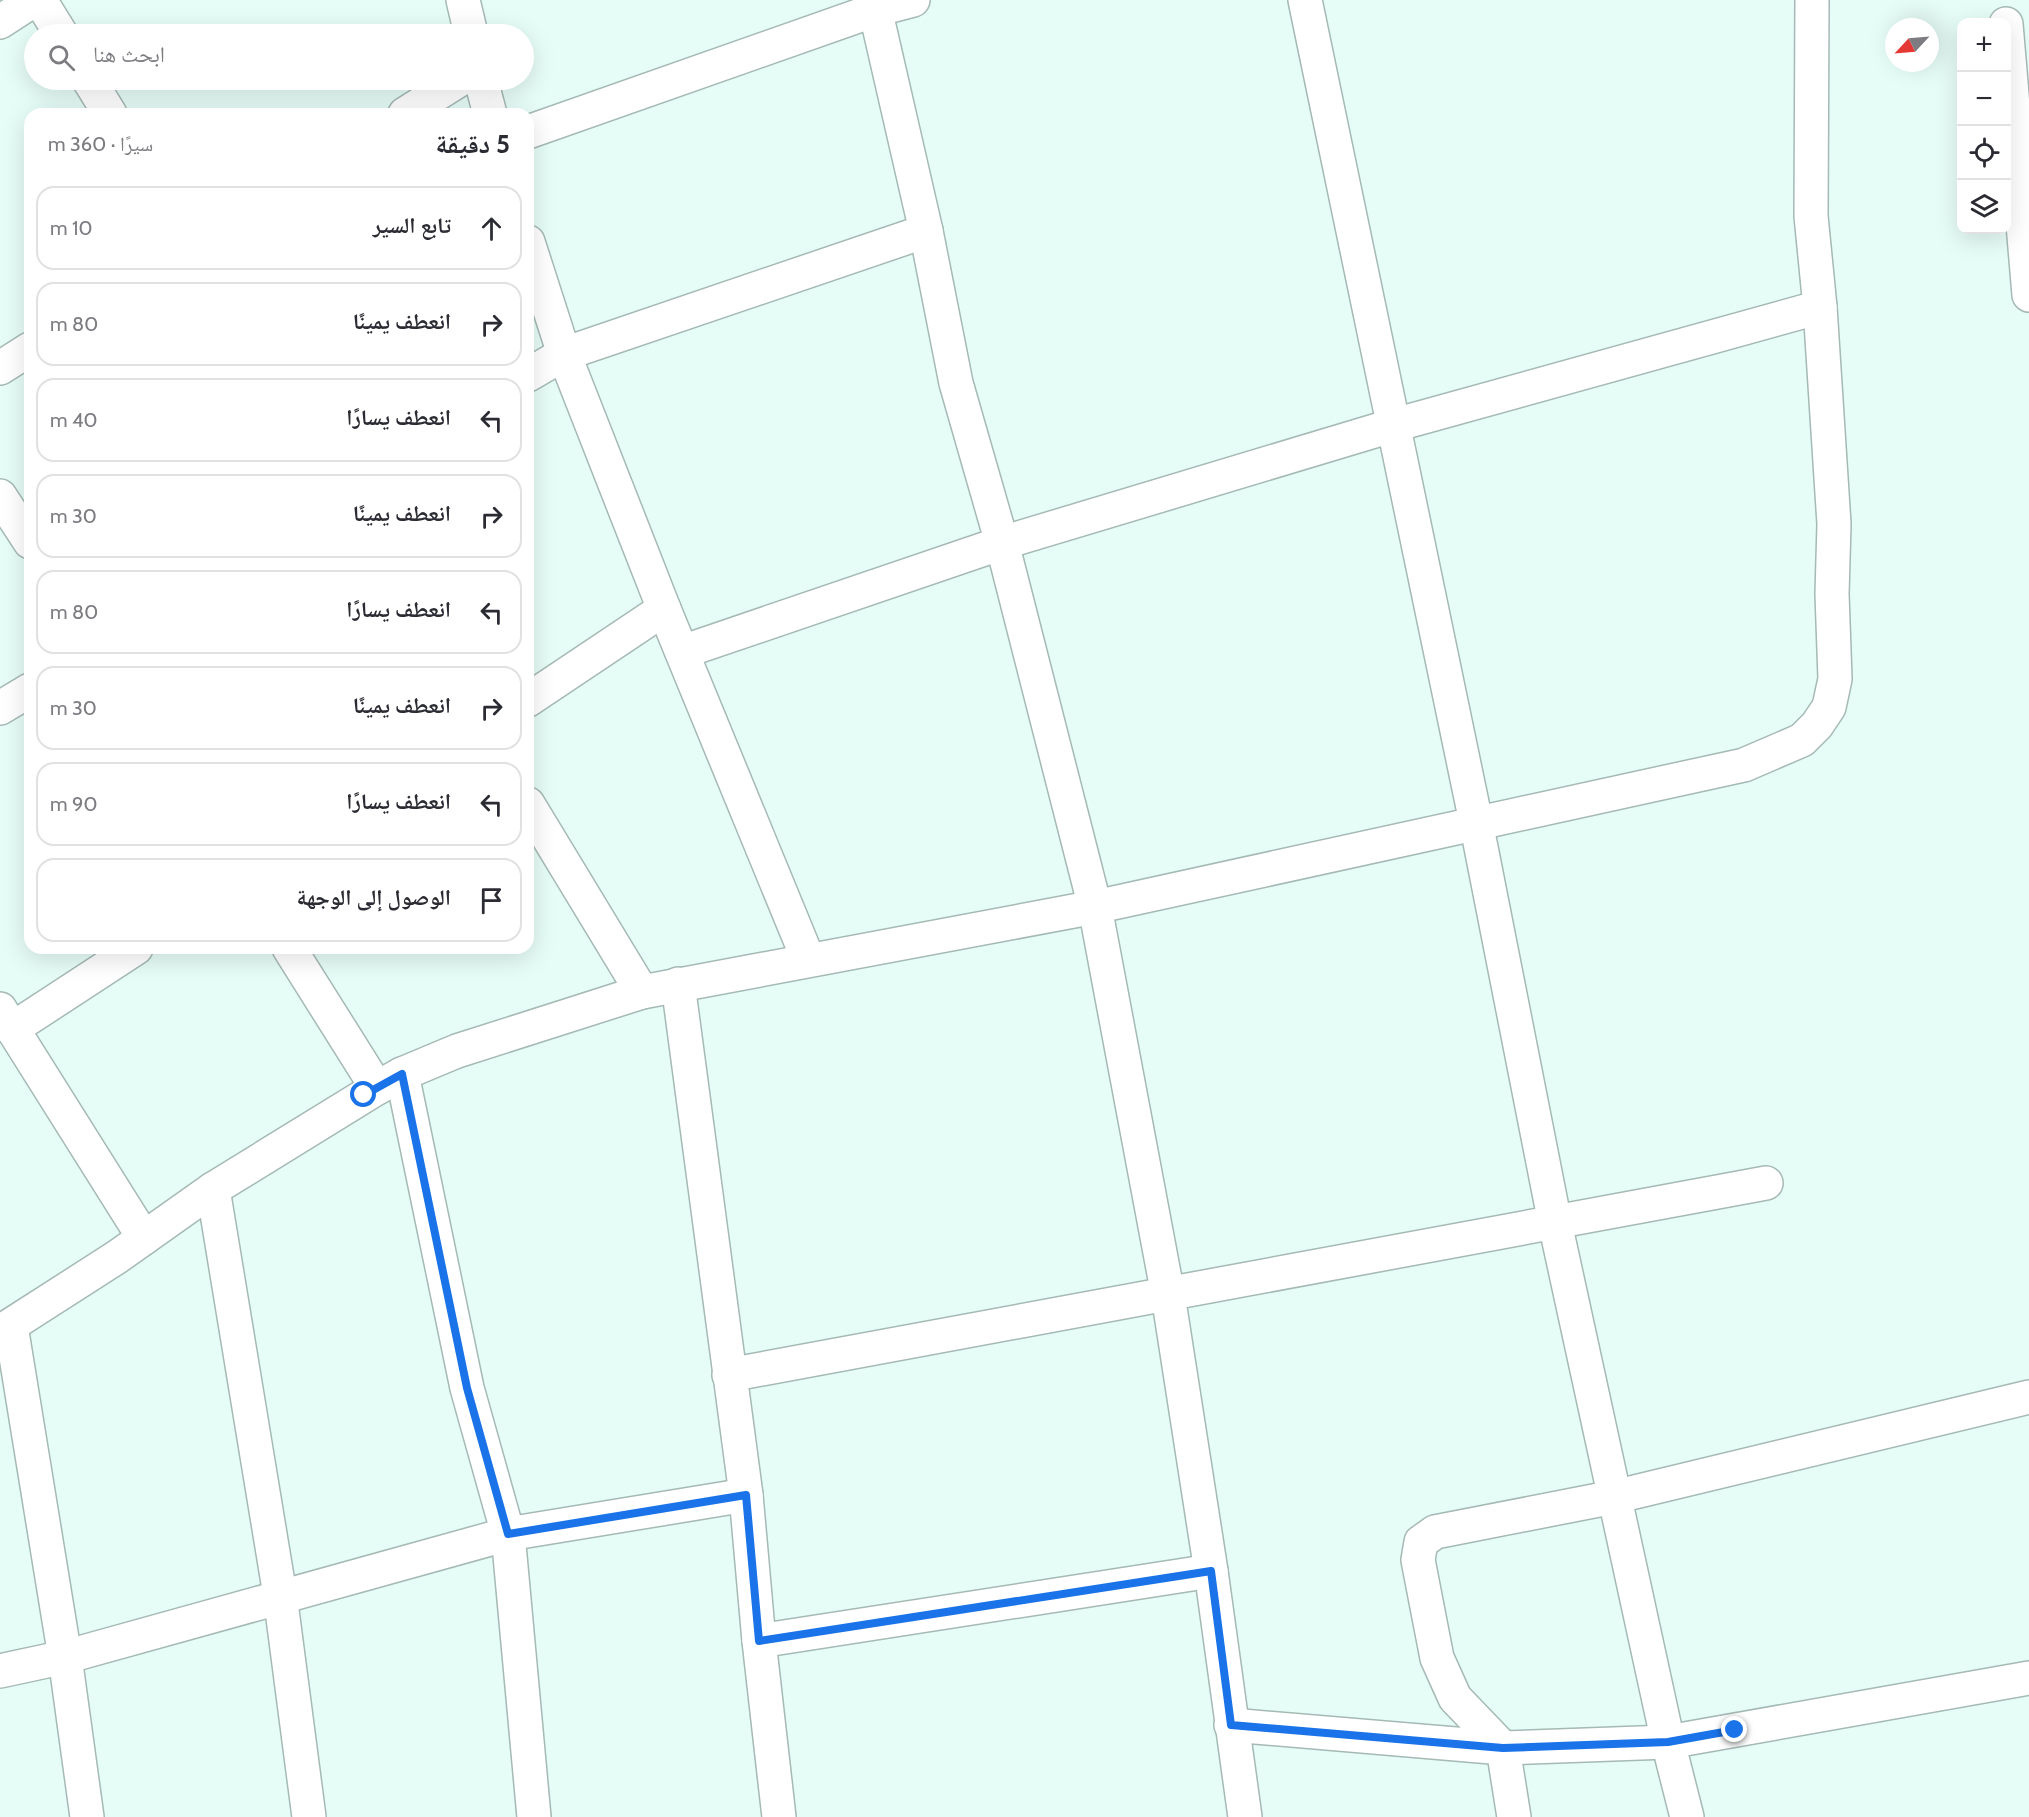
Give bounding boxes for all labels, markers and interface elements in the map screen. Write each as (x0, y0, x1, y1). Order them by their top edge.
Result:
north arrow (1885, 18, 1939, 72)
map controls (1957, 18, 2011, 234)
button: + (1957, 18, 2011, 72)
search box (24, 24, 534, 90)
icon: search (45, 41, 78, 74)
text: ابحث هنا (93, 41, 165, 68)
button: − (1957, 72, 2011, 126)
button: locate (1957, 126, 2011, 180)
text: 5 دقيقة (436, 128, 510, 160)
text: سيرًا · 360 m (48, 132, 153, 156)
button: layers (1957, 180, 2011, 234)
text: تابع السير (373, 212, 451, 239)
icon: ahead (475, 212, 508, 245)
text: 10 m (50, 216, 93, 240)
text: انعطف يمينًا (353, 308, 451, 335)
icon: right (475, 308, 508, 341)
text: 80 m (50, 312, 98, 336)
text: انعطف يسارًا (346, 404, 451, 431)
icon: left (475, 404, 508, 437)
text: 40 m (50, 408, 98, 432)
text: انعطف يمينًا (353, 500, 451, 527)
icon: right (475, 500, 508, 533)
text: 30 m (50, 504, 97, 528)
text: انعطف يسارًا (346, 596, 451, 623)
icon: left (475, 596, 508, 629)
text: 80 m (50, 600, 98, 624)
text: انعطف يمينًا (353, 692, 451, 719)
icon: right (475, 692, 508, 725)
text: 30 m (50, 696, 97, 720)
text: انعطف يسارًا (346, 788, 451, 815)
icon: left (475, 788, 508, 821)
text: 90 m (50, 792, 97, 816)
text: الوصول إلى الوجهة (296, 884, 451, 911)
icon: arrive (475, 884, 508, 917)
route start (350, 1081, 376, 1107)
route end (1721, 1716, 1747, 1742)

